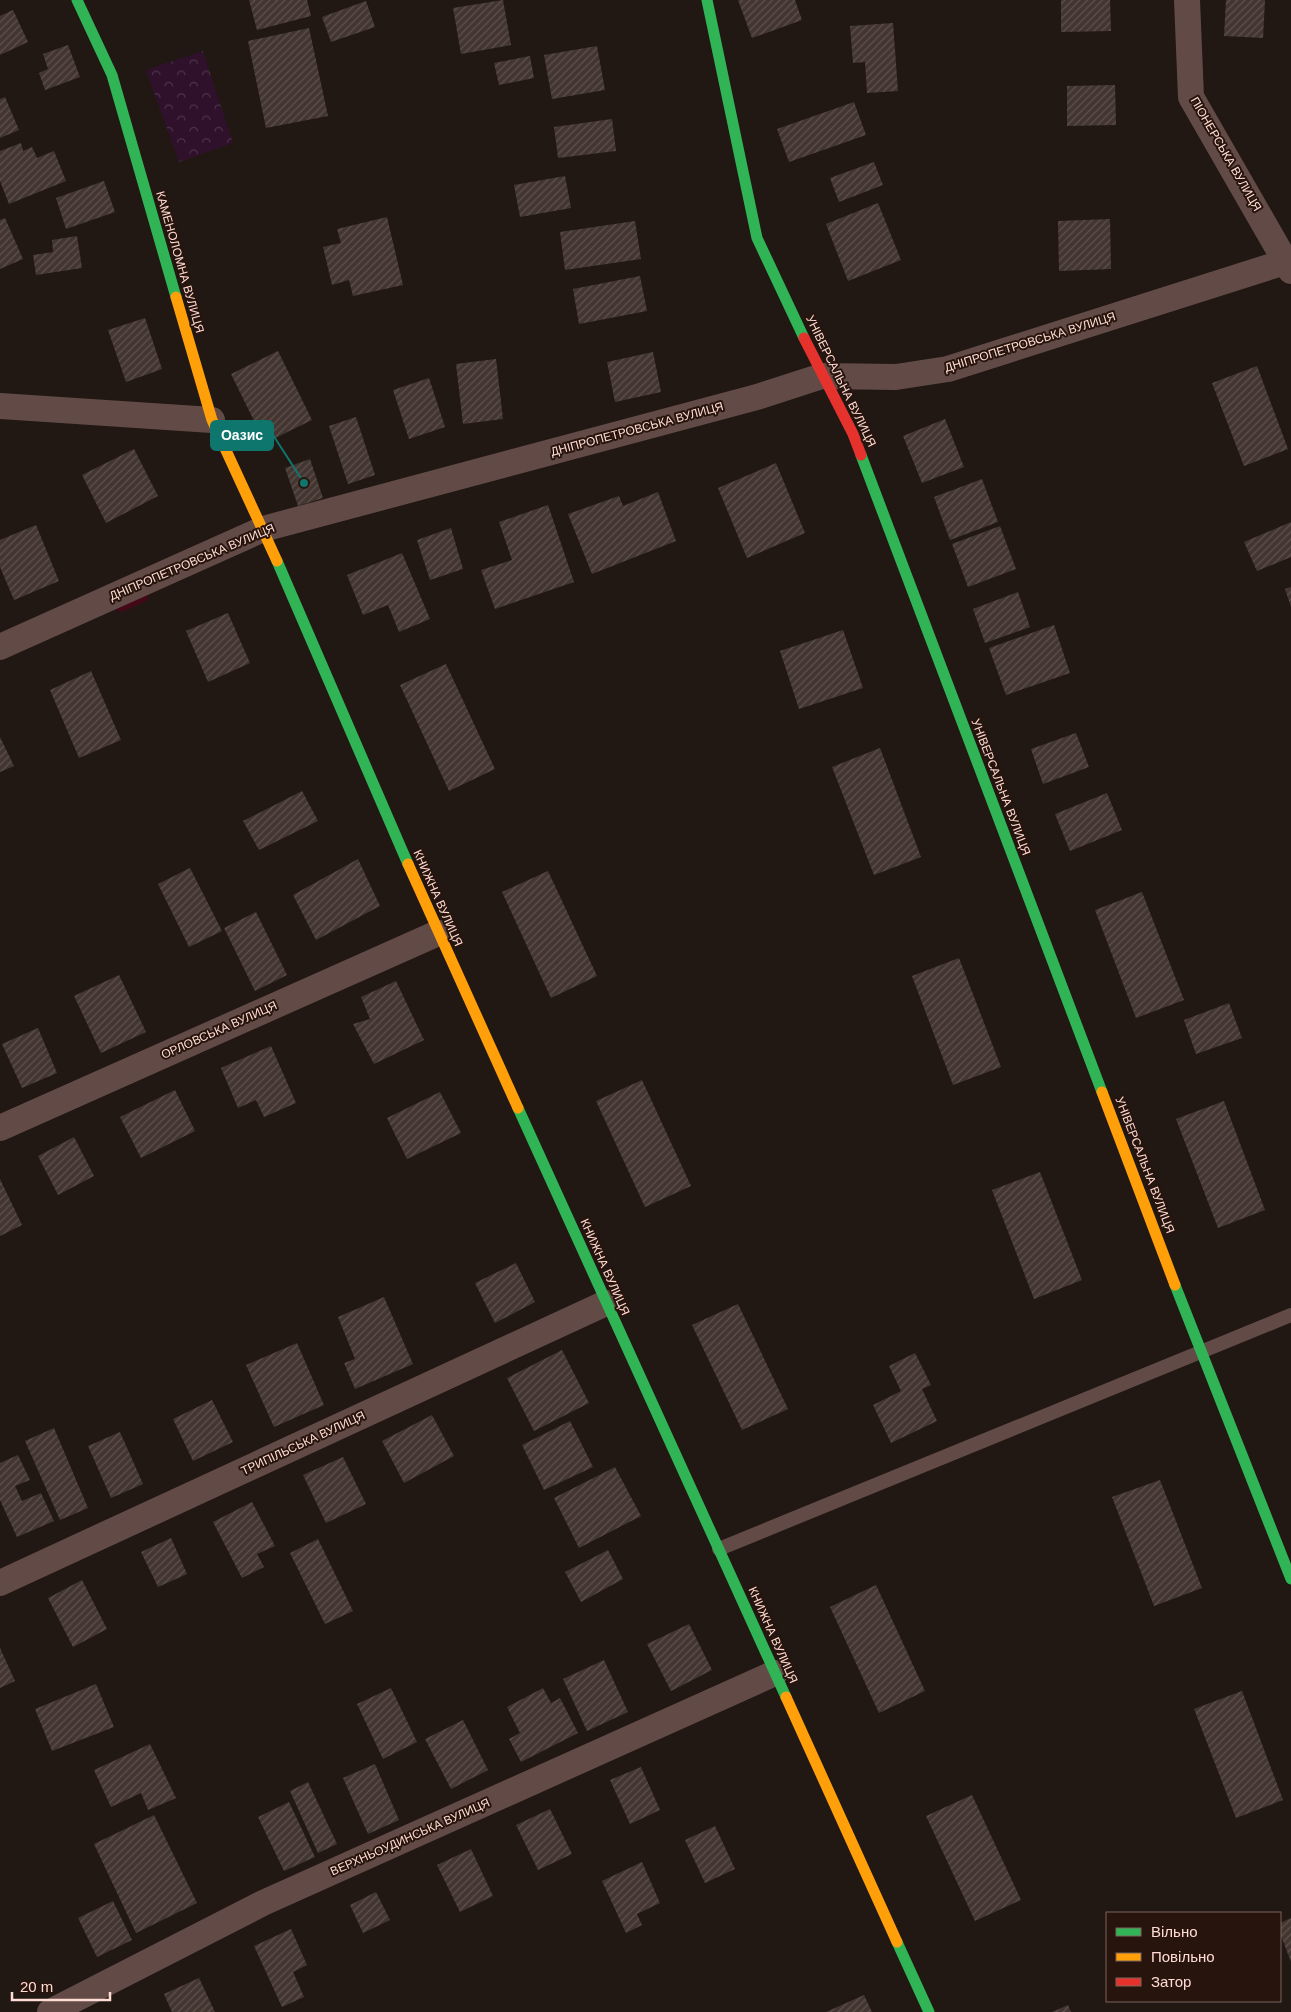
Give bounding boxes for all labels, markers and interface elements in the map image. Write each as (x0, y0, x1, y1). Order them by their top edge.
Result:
street label: ПІОНЕРСЬКА ВУЛИЦЯ (1188, 94, 1264, 214)
street label: КАМЕНОЛОМНА ВУЛИЦЯ (153, 189, 207, 335)
street label: ДНІПРОПЕТРОВСЬКА ВУЛИЦЯ (943, 309, 1117, 375)
street label: УНІВЕРСАЛЬНА ВУЛИЦЯ (803, 313, 879, 449)
street label: ДНІПРОПЕТРОВСЬКА ВУЛИЦЯ (549, 399, 725, 459)
callout: Оазис (211, 421, 273, 450)
text: Оазис (221, 427, 263, 443)
street label: ДНІПРОПЕТРОВСЬКА ВУЛИЦЯ (107, 521, 277, 603)
street label: УНІВЕРСАЛЬНА ВУЛИЦЯ (969, 717, 1033, 857)
street label: КНИЖНА ВУЛИЦЯ (410, 848, 466, 948)
street label: ОРЛОВСЬКА ВУЛИЦЯ (159, 998, 279, 1062)
street label: УНІВЕРСАЛЬНА ВУЛИЦЯ (1113, 1095, 1177, 1235)
street label: КНИЖНА ВУЛИЦЯ (577, 1217, 633, 1317)
street label: ТРИПІЛЬСЬКА ВУЛИЦЯ (239, 1408, 367, 1478)
street label: КНИЖНА ВУЛИЦЯ (745, 1585, 801, 1685)
street label: ВЕРХНЬОУДИНСЬКА ВУЛИЦЯ (328, 1795, 492, 1879)
legend (1106, 1912, 1281, 2002)
text: Вільно (1151, 1923, 1198, 1940)
text: Повільно (1151, 1948, 1215, 1965)
scale bar (12, 1970, 110, 2002)
text: Затор (1151, 1973, 1191, 1990)
text: 20 m (20, 1978, 53, 1995)

